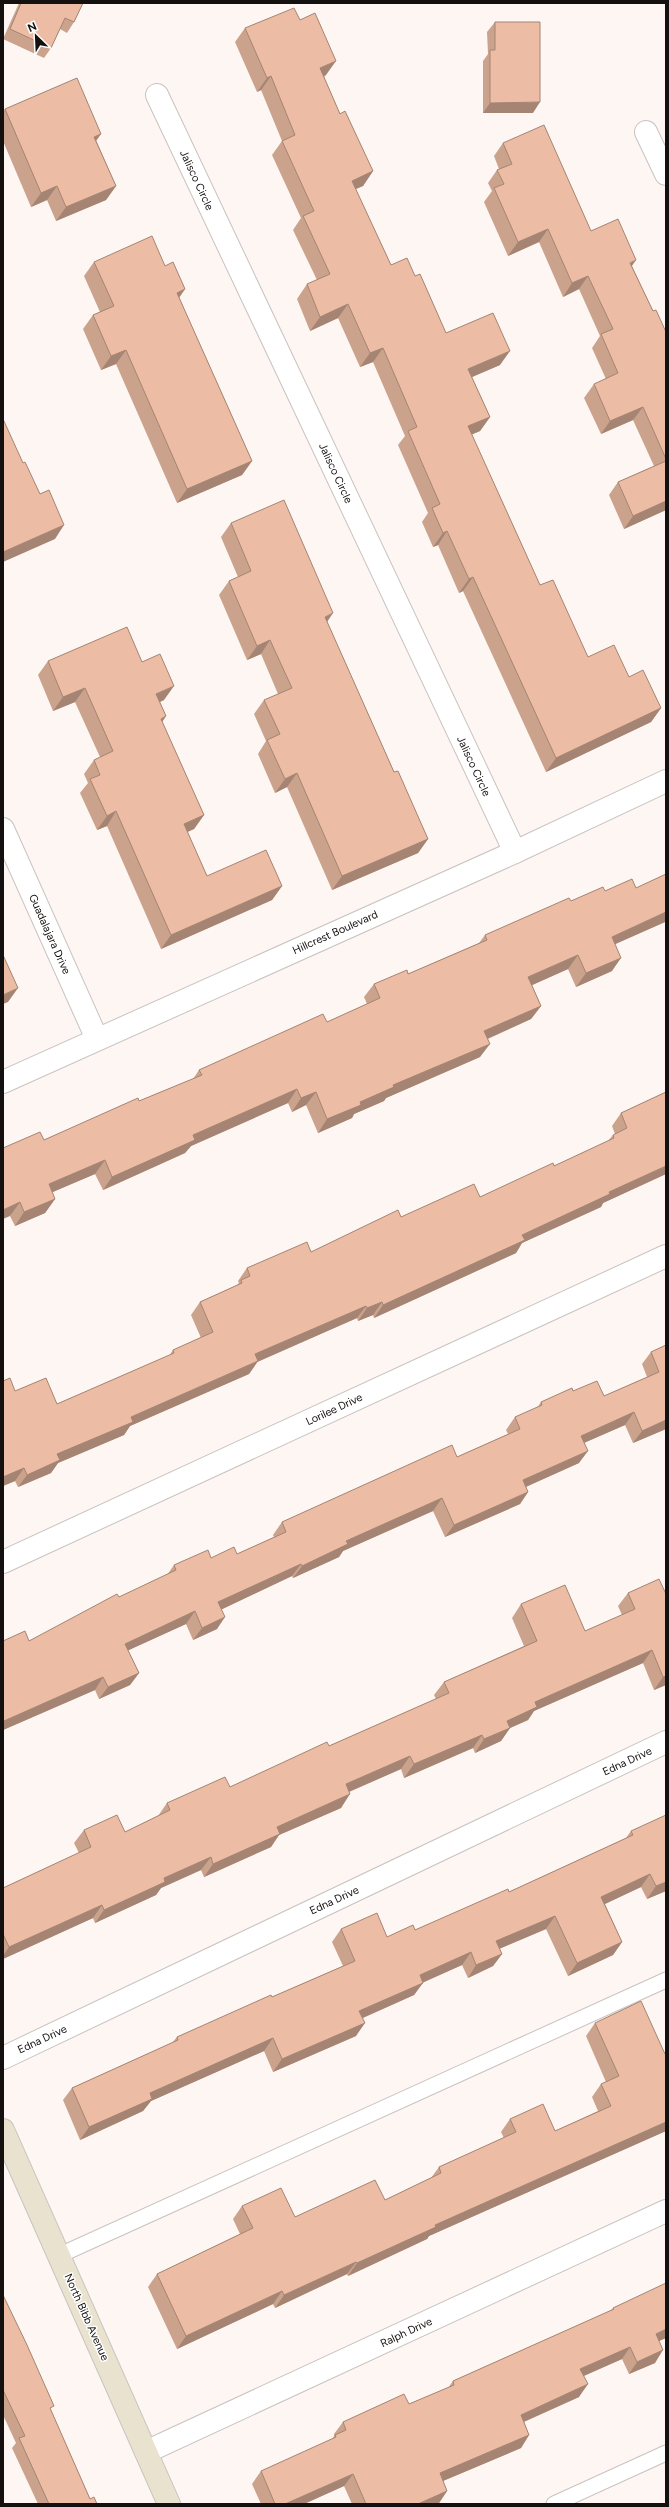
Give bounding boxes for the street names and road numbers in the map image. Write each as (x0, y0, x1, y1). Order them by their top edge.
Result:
street label: Jalisco Circle (177, 148, 216, 212)
street label: Jalisco Circle (316, 441, 355, 505)
street label: Jalisco Circle (454, 734, 493, 798)
street label: Guadalajara Drive (26, 892, 73, 976)
street label: Hillcrest Boulevard (290, 908, 380, 957)
street label: Lorilee Drive (304, 1391, 365, 1428)
street label: Edna Drive (601, 1744, 654, 1779)
street label: Edna Drive (308, 1883, 361, 1918)
street label: Edna Drive (16, 2022, 69, 2057)
street label: North Bibb Avenue (62, 2272, 112, 2363)
street label: Ralph Drive (378, 2315, 434, 2350)

